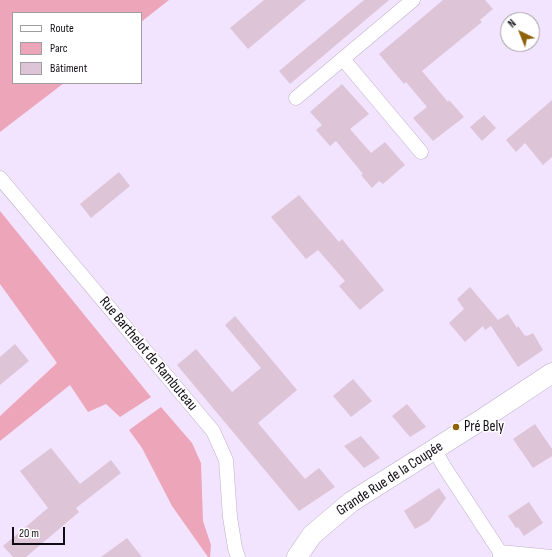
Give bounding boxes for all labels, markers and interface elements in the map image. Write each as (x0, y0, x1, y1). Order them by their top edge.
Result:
legend (12, 12, 142, 84)
north arrow (500, 12, 540, 52)
text: N (506, 17, 519, 30)
text: Route (50, 21, 74, 36)
text: Parc (50, 41, 68, 56)
text: Bâtiment (50, 61, 87, 76)
street label: Rue Barthelot de Rambuteau (95, 293, 201, 415)
place label: Pré Bely (464, 418, 504, 436)
marker: Pré Bely (451, 422, 461, 432)
street label: Grande Rue de la Coupée (333, 438, 447, 520)
scale bar (14, 519, 67, 545)
text: 20 m (19, 526, 39, 541)

